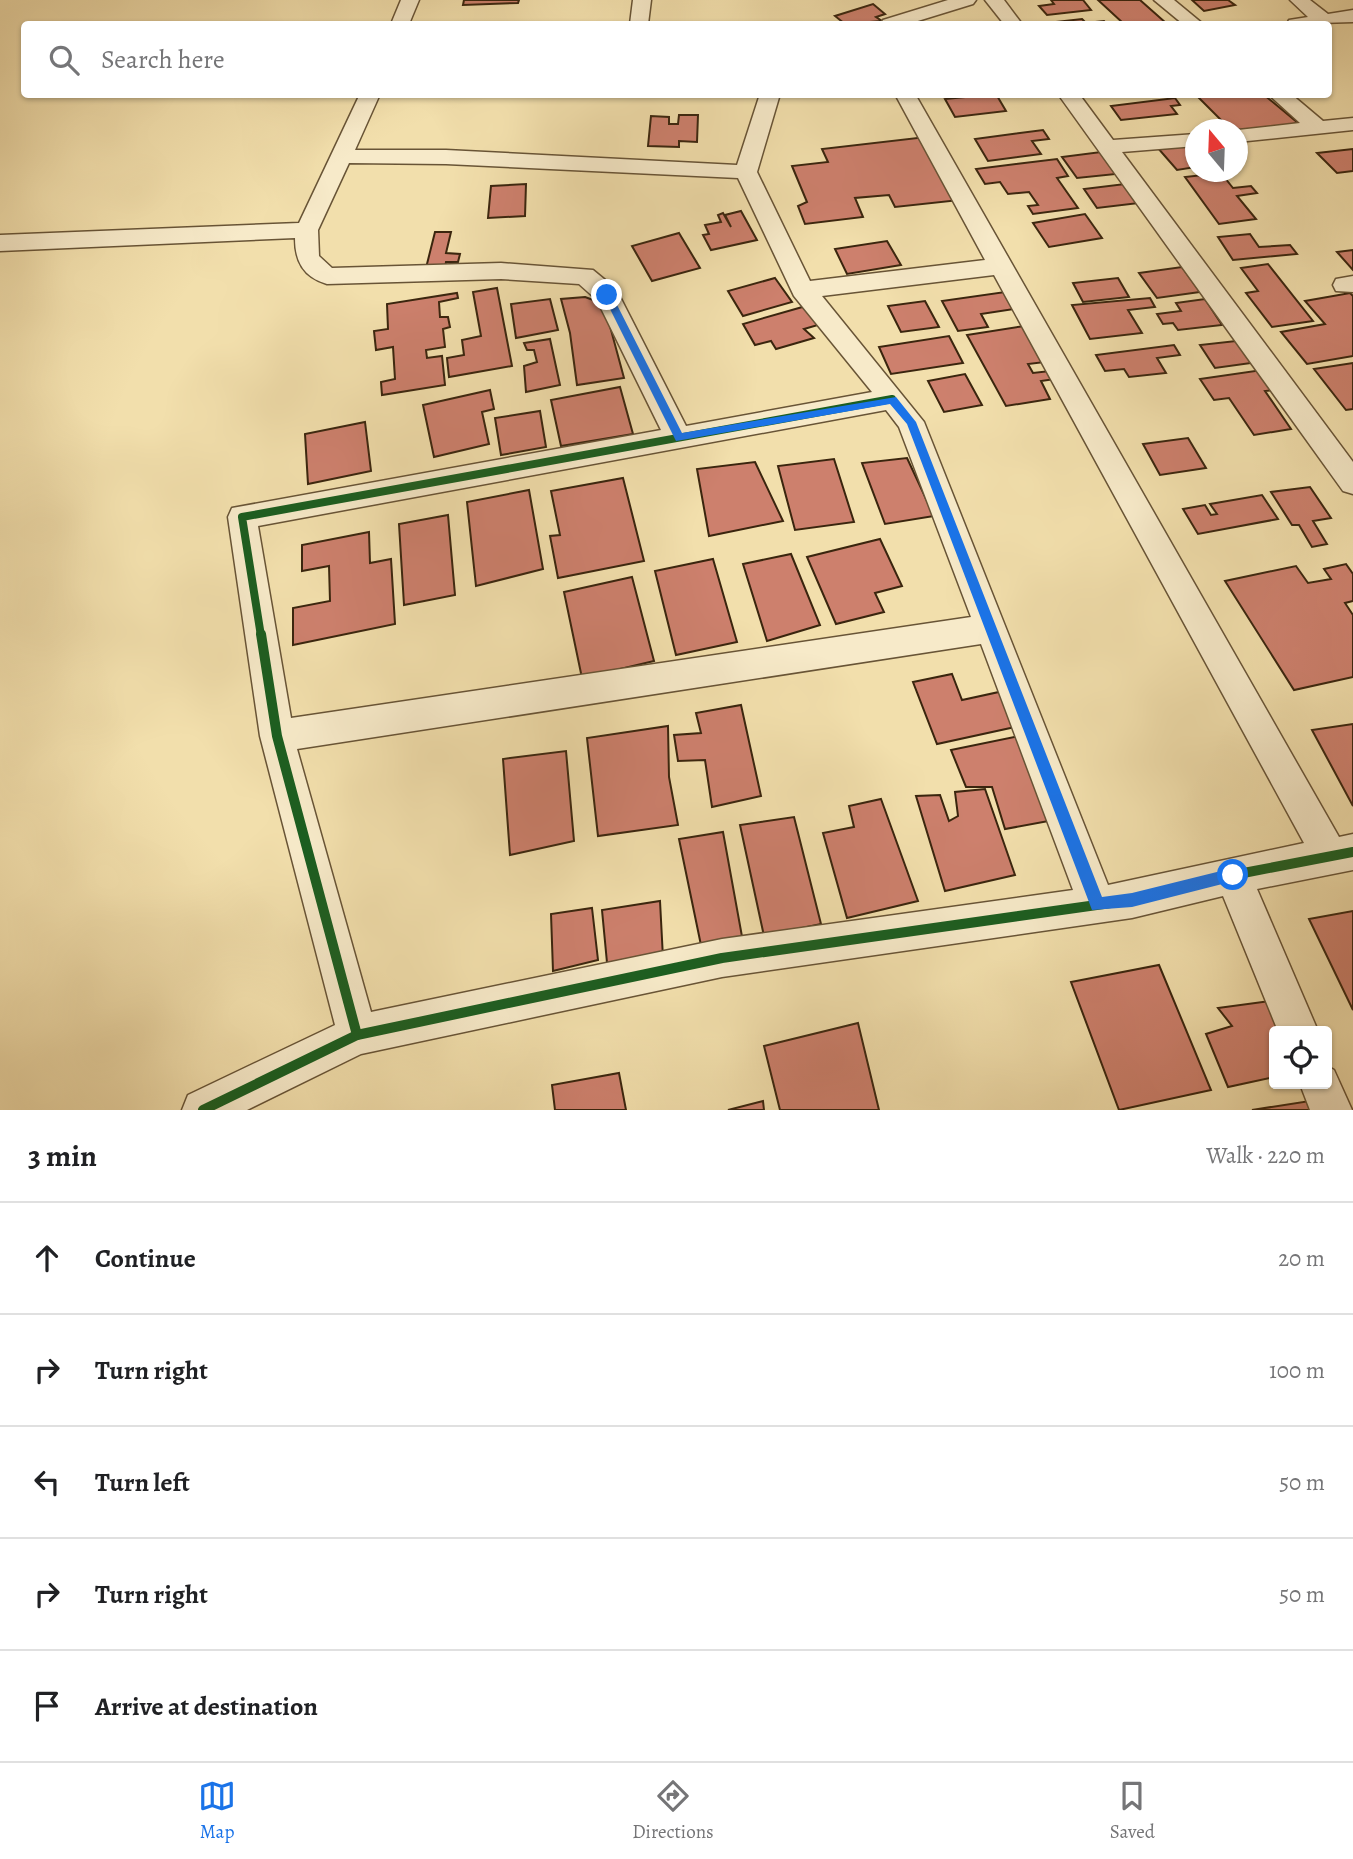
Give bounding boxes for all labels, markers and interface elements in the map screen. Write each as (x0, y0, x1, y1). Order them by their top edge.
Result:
search box (21, 21, 1332, 98)
icon: search (45, 41, 83, 79)
text: Search here (101, 42, 225, 77)
north arrow (1185, 119, 1248, 182)
route end (591, 279, 622, 310)
route start (1217, 859, 1248, 890)
map controls (1269, 1026, 1332, 1089)
button: locate (1269, 1026, 1332, 1089)
text: 3 min (28, 1136, 97, 1176)
text: Walk · 220 m (1206, 1140, 1325, 1171)
icon: ahead (28, 1239, 66, 1277)
text: Continue (95, 1241, 196, 1276)
text: 20 m (1278, 1243, 1325, 1274)
icon: right (28, 1351, 66, 1389)
text: Turn right (95, 1353, 208, 1388)
text: 100 m (1269, 1355, 1325, 1386)
icon: left (28, 1463, 66, 1501)
text: Turn left (95, 1465, 190, 1500)
text: 50 m (1279, 1467, 1325, 1498)
icon: right (28, 1575, 66, 1613)
text: Turn right (95, 1577, 208, 1612)
text: 50 m (1279, 1579, 1325, 1610)
icon: arrive (28, 1687, 66, 1725)
text: Arrive at destination (95, 1689, 318, 1724)
tab: Map (198, 1777, 236, 1845)
tab: Directions (632, 1777, 714, 1845)
tab: Saved (1110, 1777, 1155, 1845)

